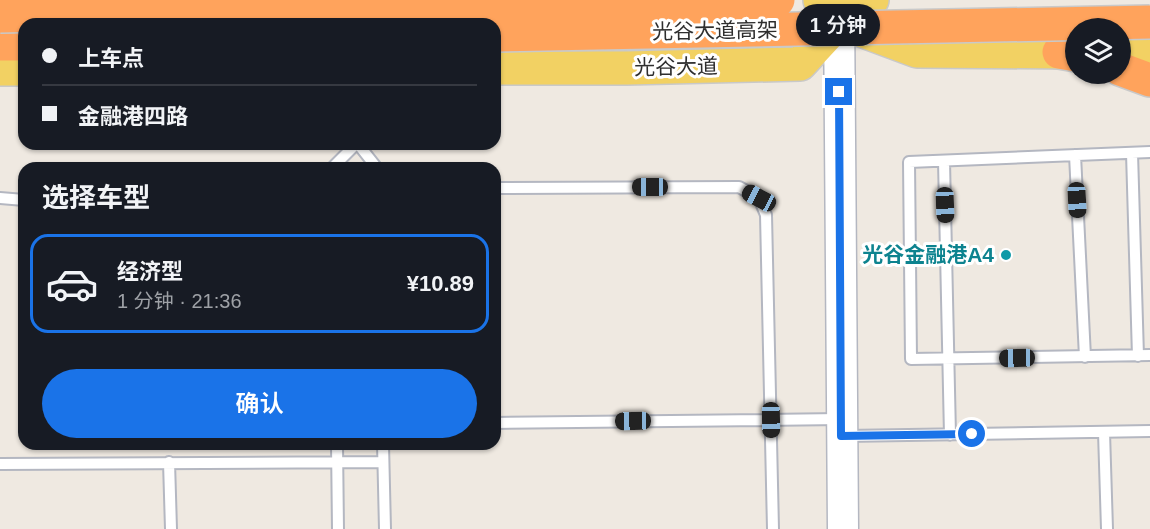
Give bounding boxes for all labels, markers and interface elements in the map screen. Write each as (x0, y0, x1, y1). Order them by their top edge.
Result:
callout: 1 分钟 (797, 5, 881, 47)
text: 1 分钟 (810, 14, 866, 36)
street label: 光谷大道高架 (652, 18, 778, 43)
map controls (1065, 18, 1131, 84)
button: layers (1065, 18, 1131, 84)
text: 上车点 (78, 46, 144, 71)
street label: 光谷大道 (634, 54, 718, 79)
route end (825, 78, 852, 105)
text: 金融港四路 (78, 104, 188, 129)
car (632, 178, 668, 196)
car (739, 182, 779, 214)
car (1067, 182, 1087, 218)
text: 选择车型 (42, 183, 150, 213)
car (935, 187, 955, 223)
place label: 光谷金融港A4 (862, 243, 994, 266)
marker: 光谷金融港A4 (999, 248, 1013, 262)
icon: car (45, 257, 99, 311)
text: 经济型 (117, 259, 183, 284)
text: ¥10.89 (407, 271, 474, 296)
text: 1 分钟 · 21:36 (117, 290, 242, 312)
car (999, 349, 1035, 367)
button: 确认 (42, 369, 477, 438)
car (762, 402, 780, 438)
car (615, 412, 651, 430)
route start (958, 420, 985, 447)

